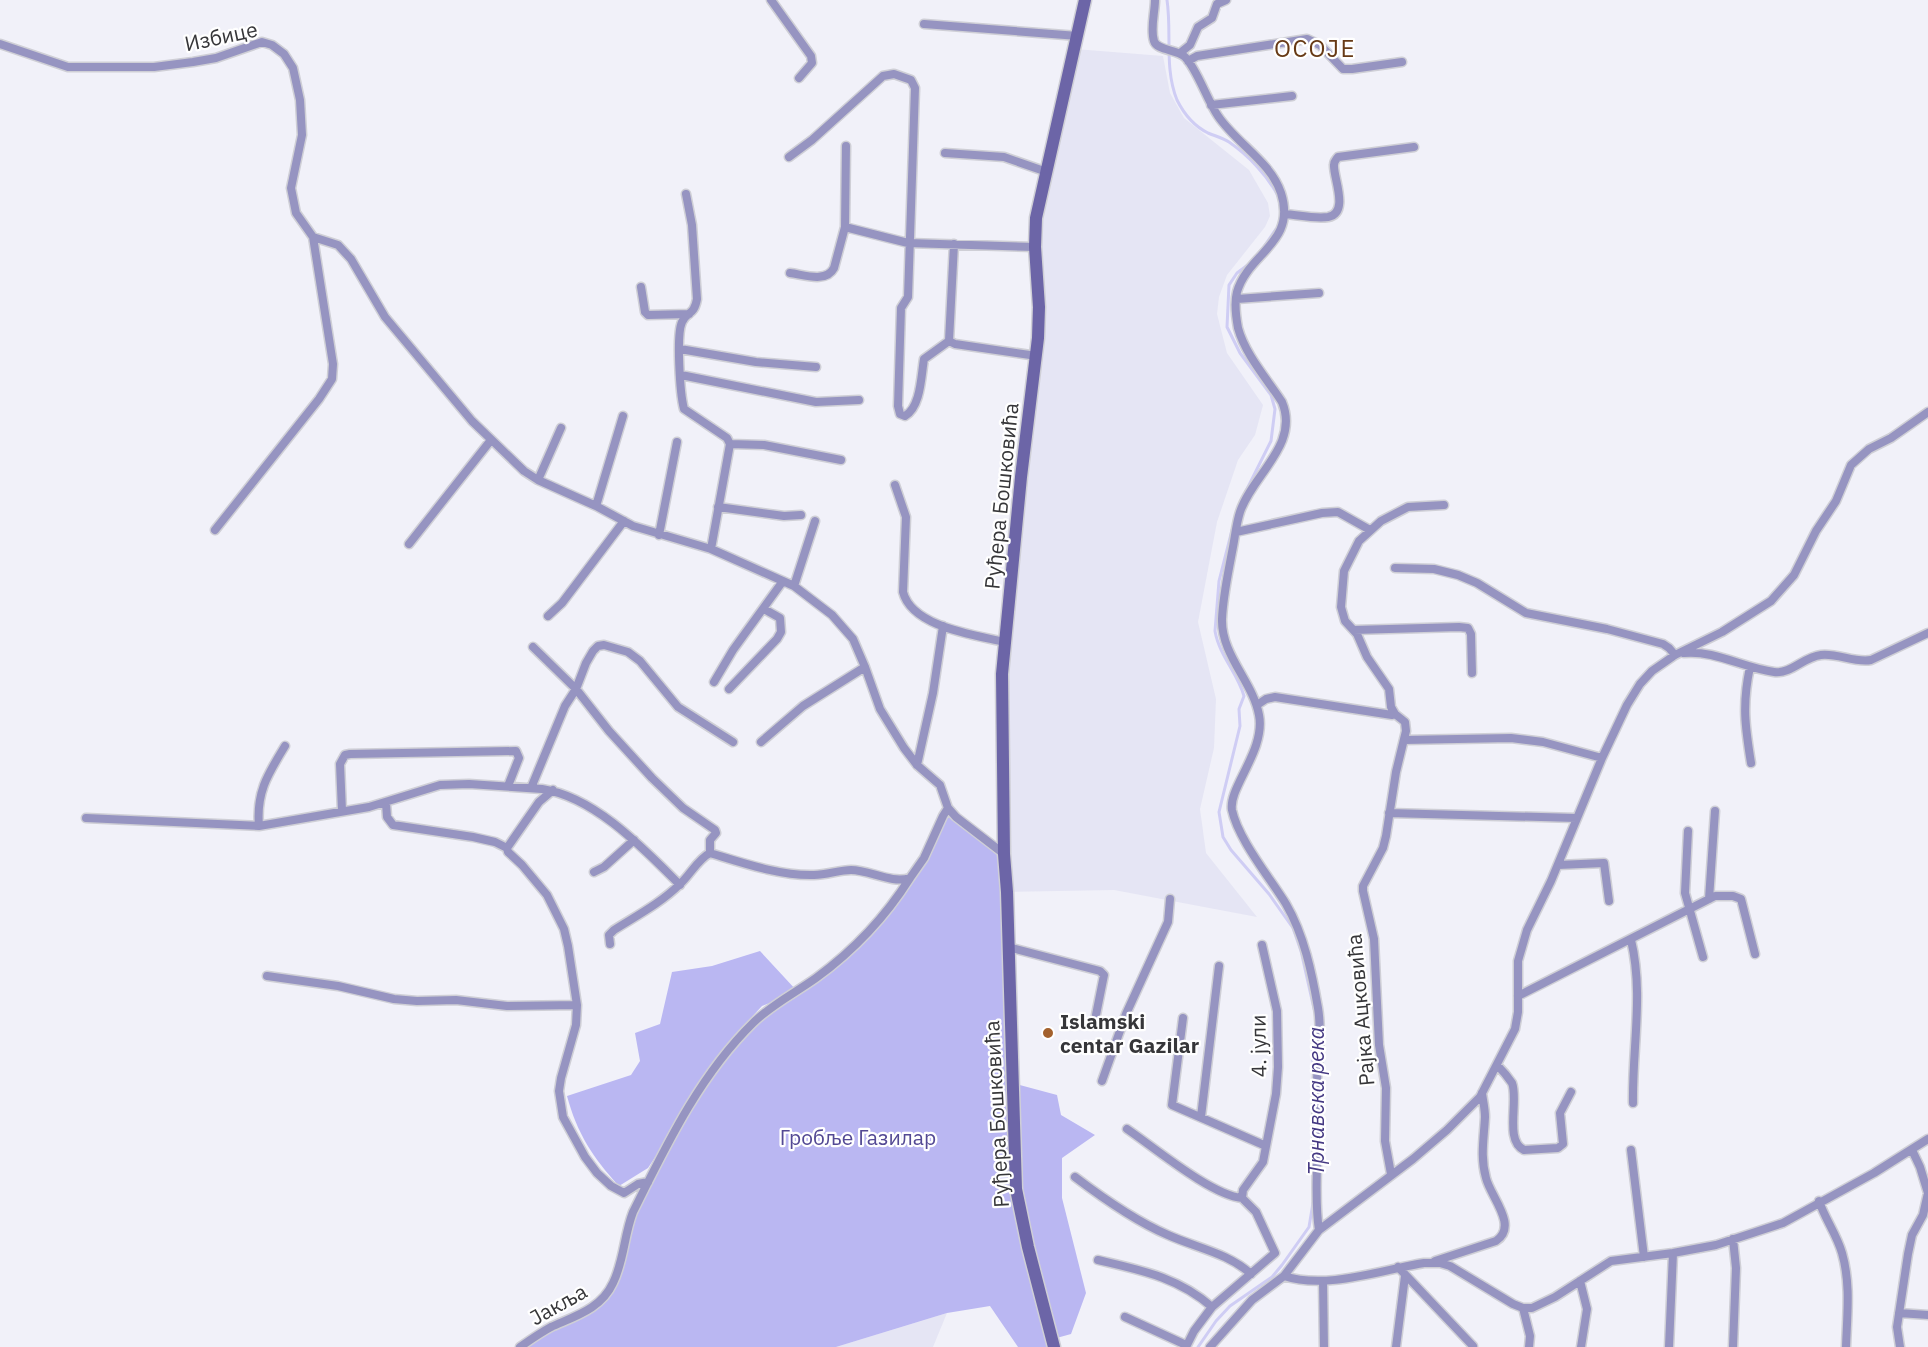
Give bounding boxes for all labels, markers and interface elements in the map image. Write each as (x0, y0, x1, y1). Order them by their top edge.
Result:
street label: Избице (182, 15, 260, 57)
district label: ОСОЈЕ (1274, 32, 1356, 64)
street label: Руђера Бошковића (977, 401, 1025, 591)
street label: Рајка Ацковића (1339, 933, 1381, 1087)
place label: Islamski centar Gazilar (1060, 1007, 1200, 1059)
street label: 4. јули (1243, 1014, 1273, 1078)
street label: Руђера Бошковића (977, 1020, 1015, 1208)
marker: Islamski centar Gazilar (1041, 1026, 1055, 1040)
water label: Трнавска река (1301, 1027, 1330, 1175)
park label: Гробље Газилар (780, 1123, 936, 1151)
street label: Јакља (524, 1277, 592, 1331)

